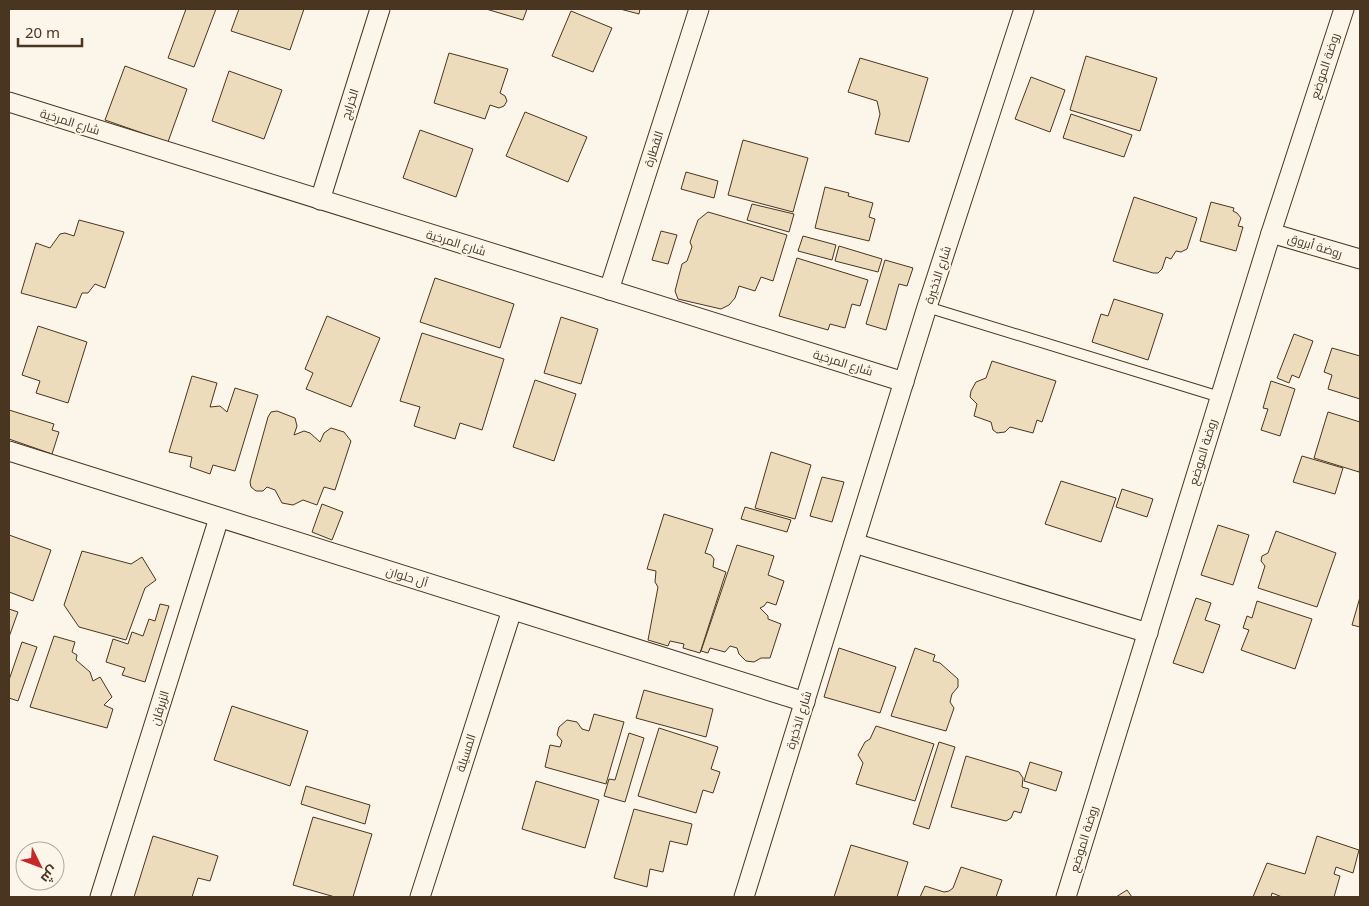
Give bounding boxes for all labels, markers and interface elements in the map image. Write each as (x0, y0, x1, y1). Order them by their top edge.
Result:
scale bar (18, 15, 81, 47)
text: 20 m (25, 22, 60, 42)
street label: روضة الموضع (1306, 31, 1343, 101)
street label: الخرايج (337, 86, 362, 121)
street label: شارع المرخية (38, 104, 102, 139)
street label: القطارة (640, 129, 667, 169)
street label: شارع المرخية (424, 225, 488, 260)
street label: روضة أبروق (1286, 229, 1345, 262)
street label: شارع الذخيرة (920, 244, 955, 306)
street label: شارع المرخية (811, 345, 875, 380)
street label: روضة الموضع (1184, 417, 1221, 487)
street label: آل حلوان (384, 562, 431, 591)
street label: الزبرقان (146, 688, 173, 727)
street label: شارع الذخيرة (782, 689, 815, 751)
street label: المسيلة (451, 732, 480, 774)
street label: روضة الموضع (1065, 804, 1102, 874)
north arrow (15, 841, 65, 891)
text: ش (37, 862, 63, 888)

